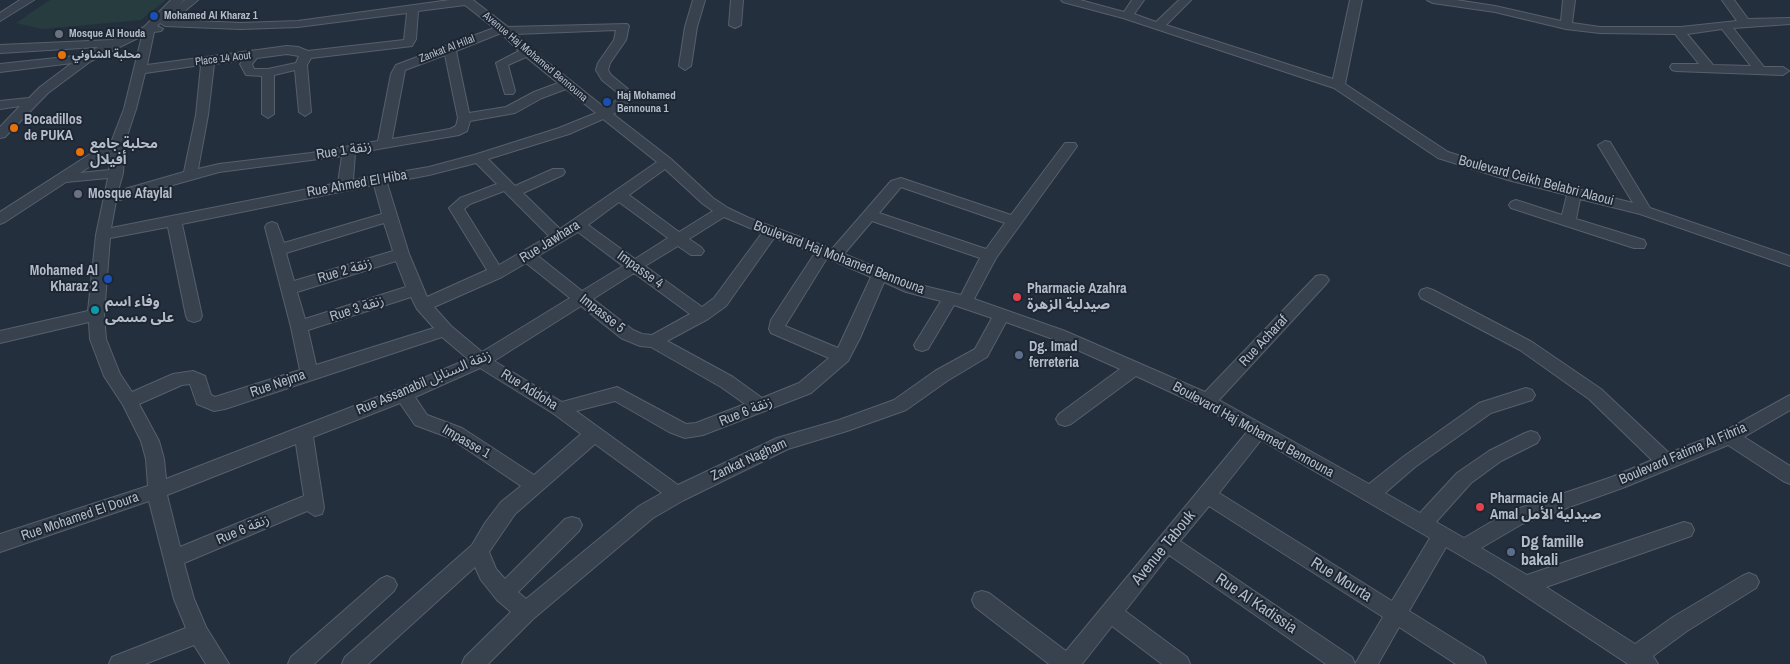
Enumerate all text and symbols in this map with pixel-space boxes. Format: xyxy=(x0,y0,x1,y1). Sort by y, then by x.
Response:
place label: Mohamed Al Kharaz 1 xyxy=(164,9,258,23)
street label: Avenue Haj Mohamed Bennouna xyxy=(480,9,590,105)
marker: Mohamed Al Kharaz 1 xyxy=(148,10,160,22)
place label: Mosque Al Houda xyxy=(69,27,145,41)
marker: Mosque Al Houda xyxy=(53,28,65,40)
street label: Zankat Al Hilal xyxy=(417,32,477,66)
place label: محلبة الشاوني xyxy=(72,48,141,62)
marker: محلبة الشاوني xyxy=(56,49,68,61)
street label: Place 14 Aout xyxy=(194,49,252,69)
place label: Haj Mohamed Bennouna 1 xyxy=(617,89,676,115)
marker: Haj Mohamed Bennouna 1 xyxy=(601,96,613,108)
place label: Bocadillos de PUKA xyxy=(24,112,82,144)
marker: Bocadillos de PUKA xyxy=(8,122,20,134)
place label: محلبة جامع أفيلال xyxy=(90,136,158,168)
street label: Rue 1 زنقة xyxy=(315,138,373,164)
marker: محلبة جامع أفيلال xyxy=(74,146,86,158)
street label: Boulevard Ceikh Belabri Alaoui xyxy=(1456,152,1616,210)
street label: Rue Ahmed El Hiba xyxy=(306,167,408,201)
place label: Mosque Afaylal xyxy=(88,186,172,202)
marker: Mosque Afaylal xyxy=(72,188,84,200)
street label: Rue Jawhara xyxy=(517,217,583,267)
street label: Boulevard Haj Mohamed Bennouna xyxy=(751,218,927,298)
street label: Impasse 4 xyxy=(614,248,666,292)
street label: Rue 2 زنقة xyxy=(316,255,374,287)
place label: Mohamed Al Kharaz 2 xyxy=(30,263,98,296)
marker: Mohamed Al Kharaz 2 xyxy=(102,273,114,285)
place label: Pharmacie Azahra صيدلية الزهرة xyxy=(1027,281,1127,314)
street label: Impasse 5 xyxy=(576,291,628,337)
marker: Pharmacie Azahra صيدلية الزهرة xyxy=(1011,291,1023,303)
street label: Rue 3 زنقة xyxy=(328,292,386,326)
place label: وفاء اسم على مسمى xyxy=(105,294,174,326)
marker: وفاء اسم على مسمى xyxy=(89,304,101,316)
street label: Rue Acharaf xyxy=(1236,312,1292,370)
place label: Dg. Imad ferreteria xyxy=(1029,339,1079,372)
street label: Rue Assanabil زنقة السنابل xyxy=(354,347,494,419)
marker: Dg. Imad ferreteria xyxy=(1013,349,1025,361)
street label: Rue Addoha xyxy=(497,366,561,414)
street label: Rue Nejma xyxy=(248,367,308,401)
street label: Boulevard Haj Mohamed Bennouna xyxy=(1169,379,1337,481)
street label: Rue 6 زنقة xyxy=(717,394,775,430)
street label: Boulevard Fatima Al Fihria xyxy=(1617,420,1749,488)
street label: Impasse 1 xyxy=(439,421,493,463)
street label: Zankat Nagham xyxy=(708,435,790,485)
street label: Rue Mohamed El Doura xyxy=(19,489,141,545)
place label: Pharmacie Al Amal صيدلية الأمل xyxy=(1490,491,1601,524)
marker: Pharmacie Al Amal صيدلية الأمل xyxy=(1474,501,1486,513)
street label: Avenue Tabouk xyxy=(1128,507,1200,589)
street label: Rue 6 زنقة xyxy=(214,511,272,549)
place label: Dg famille bakali xyxy=(1521,533,1584,571)
marker: Dg famille bakali xyxy=(1505,546,1517,558)
street label: Rue Mourta xyxy=(1307,554,1375,606)
street label: Rue Al Kadissia xyxy=(1212,570,1300,638)

